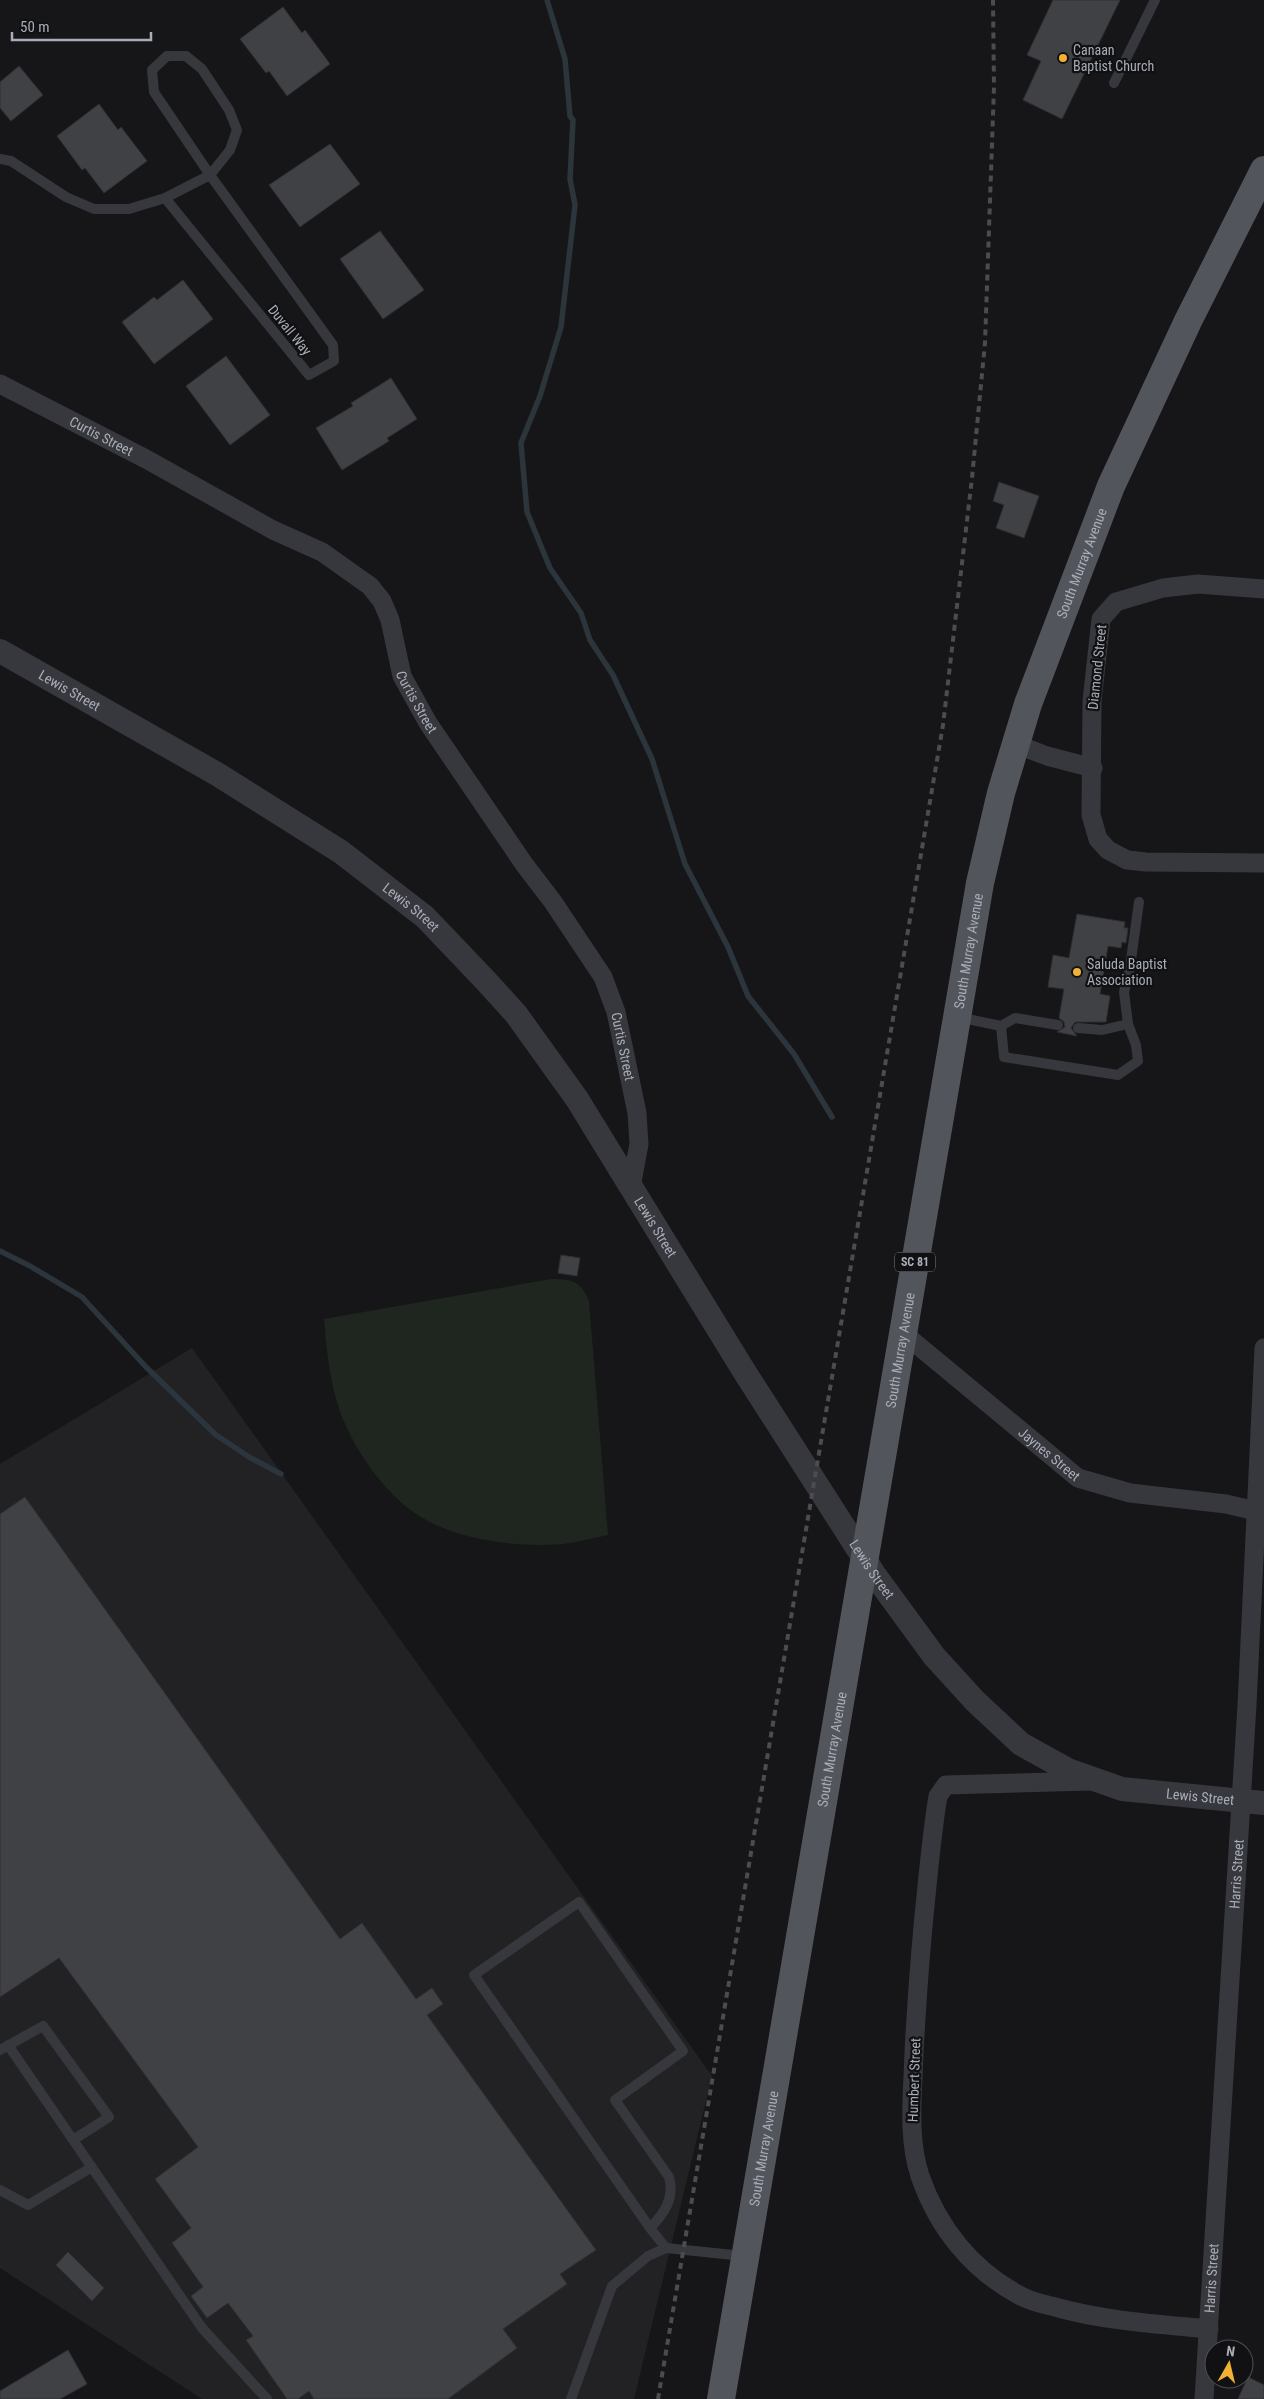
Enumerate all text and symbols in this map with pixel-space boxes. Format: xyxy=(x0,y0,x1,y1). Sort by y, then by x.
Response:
scale bar xyxy=(12,10,151,42)
text: 50 m xyxy=(20,18,50,36)
place label: Canaan Baptist Church xyxy=(1073,42,1154,74)
marker: Canaan Baptist Church xyxy=(1057,52,1069,64)
street label: Duvall Way xyxy=(265,302,315,358)
street label: Curtis Street xyxy=(67,413,136,459)
street label: South Murray Avenue xyxy=(1053,505,1110,621)
street label: Diamond Street xyxy=(1085,624,1109,710)
street label: Lewis Street xyxy=(36,667,103,714)
street label: Curtis Street xyxy=(393,670,441,736)
street label: Lewis Street xyxy=(380,879,442,935)
street label: South Murray Avenue xyxy=(951,892,986,1010)
place label: Saluda Baptist Association xyxy=(1087,956,1167,988)
marker: Saluda Baptist Association xyxy=(1071,966,1083,978)
street label: Curtis Street xyxy=(608,1011,638,1082)
street label: Lewis Street xyxy=(631,1194,680,1260)
road number: SC 81 xyxy=(895,1252,935,1272)
street label: South Murray Avenue xyxy=(882,1291,918,1409)
street label: Jaynes Street xyxy=(1015,1424,1083,1484)
street label: Lewis Street xyxy=(846,1537,898,1602)
street label: South Murray Avenue xyxy=(814,1690,850,1808)
street label: Lewis Street xyxy=(1166,1785,1235,1808)
street label: Harris Street xyxy=(1226,1839,1247,1909)
street label: Humbert Street xyxy=(905,2038,923,2122)
street label: South Murray Avenue xyxy=(746,2089,782,2208)
street label: Harris Street xyxy=(1201,2243,1222,2313)
north arrow xyxy=(1204,2339,1254,2389)
text: N xyxy=(1225,2343,1236,2360)

